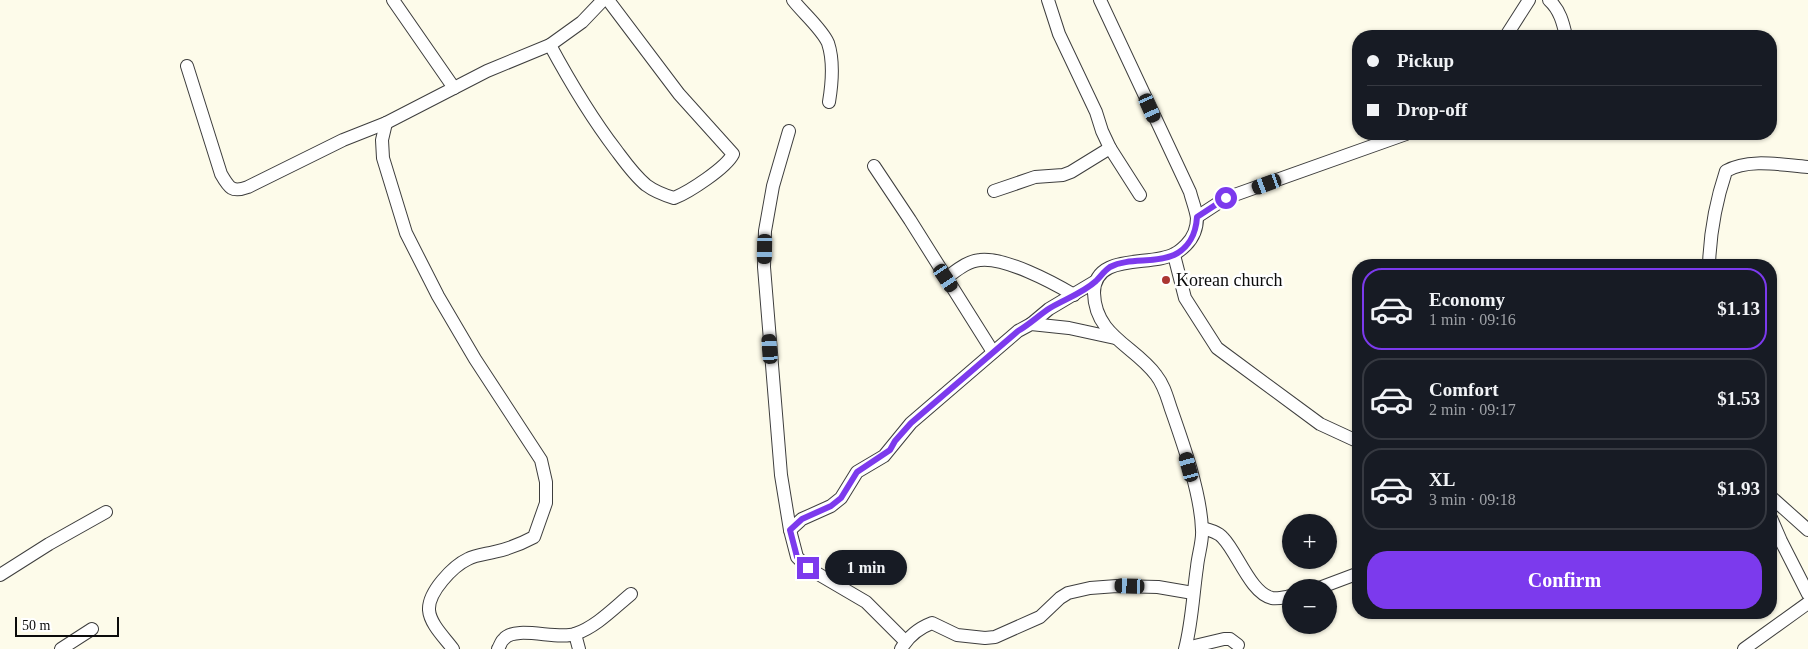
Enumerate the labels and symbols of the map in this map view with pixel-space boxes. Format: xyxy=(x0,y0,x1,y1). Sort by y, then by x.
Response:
car xyxy=(1137,91,1162,125)
car xyxy=(1250,172,1283,196)
route start xyxy=(1215,187,1237,209)
car xyxy=(757,234,772,264)
car xyxy=(931,261,960,295)
place label: Korean church xyxy=(1176,270,1282,290)
marker: Korean church xyxy=(1160,274,1172,286)
car xyxy=(761,334,778,364)
car xyxy=(1177,451,1200,483)
callout: 1 min xyxy=(826,550,908,586)
route end xyxy=(797,557,819,579)
car xyxy=(1114,578,1145,594)
scale bar xyxy=(15,614,119,637)

